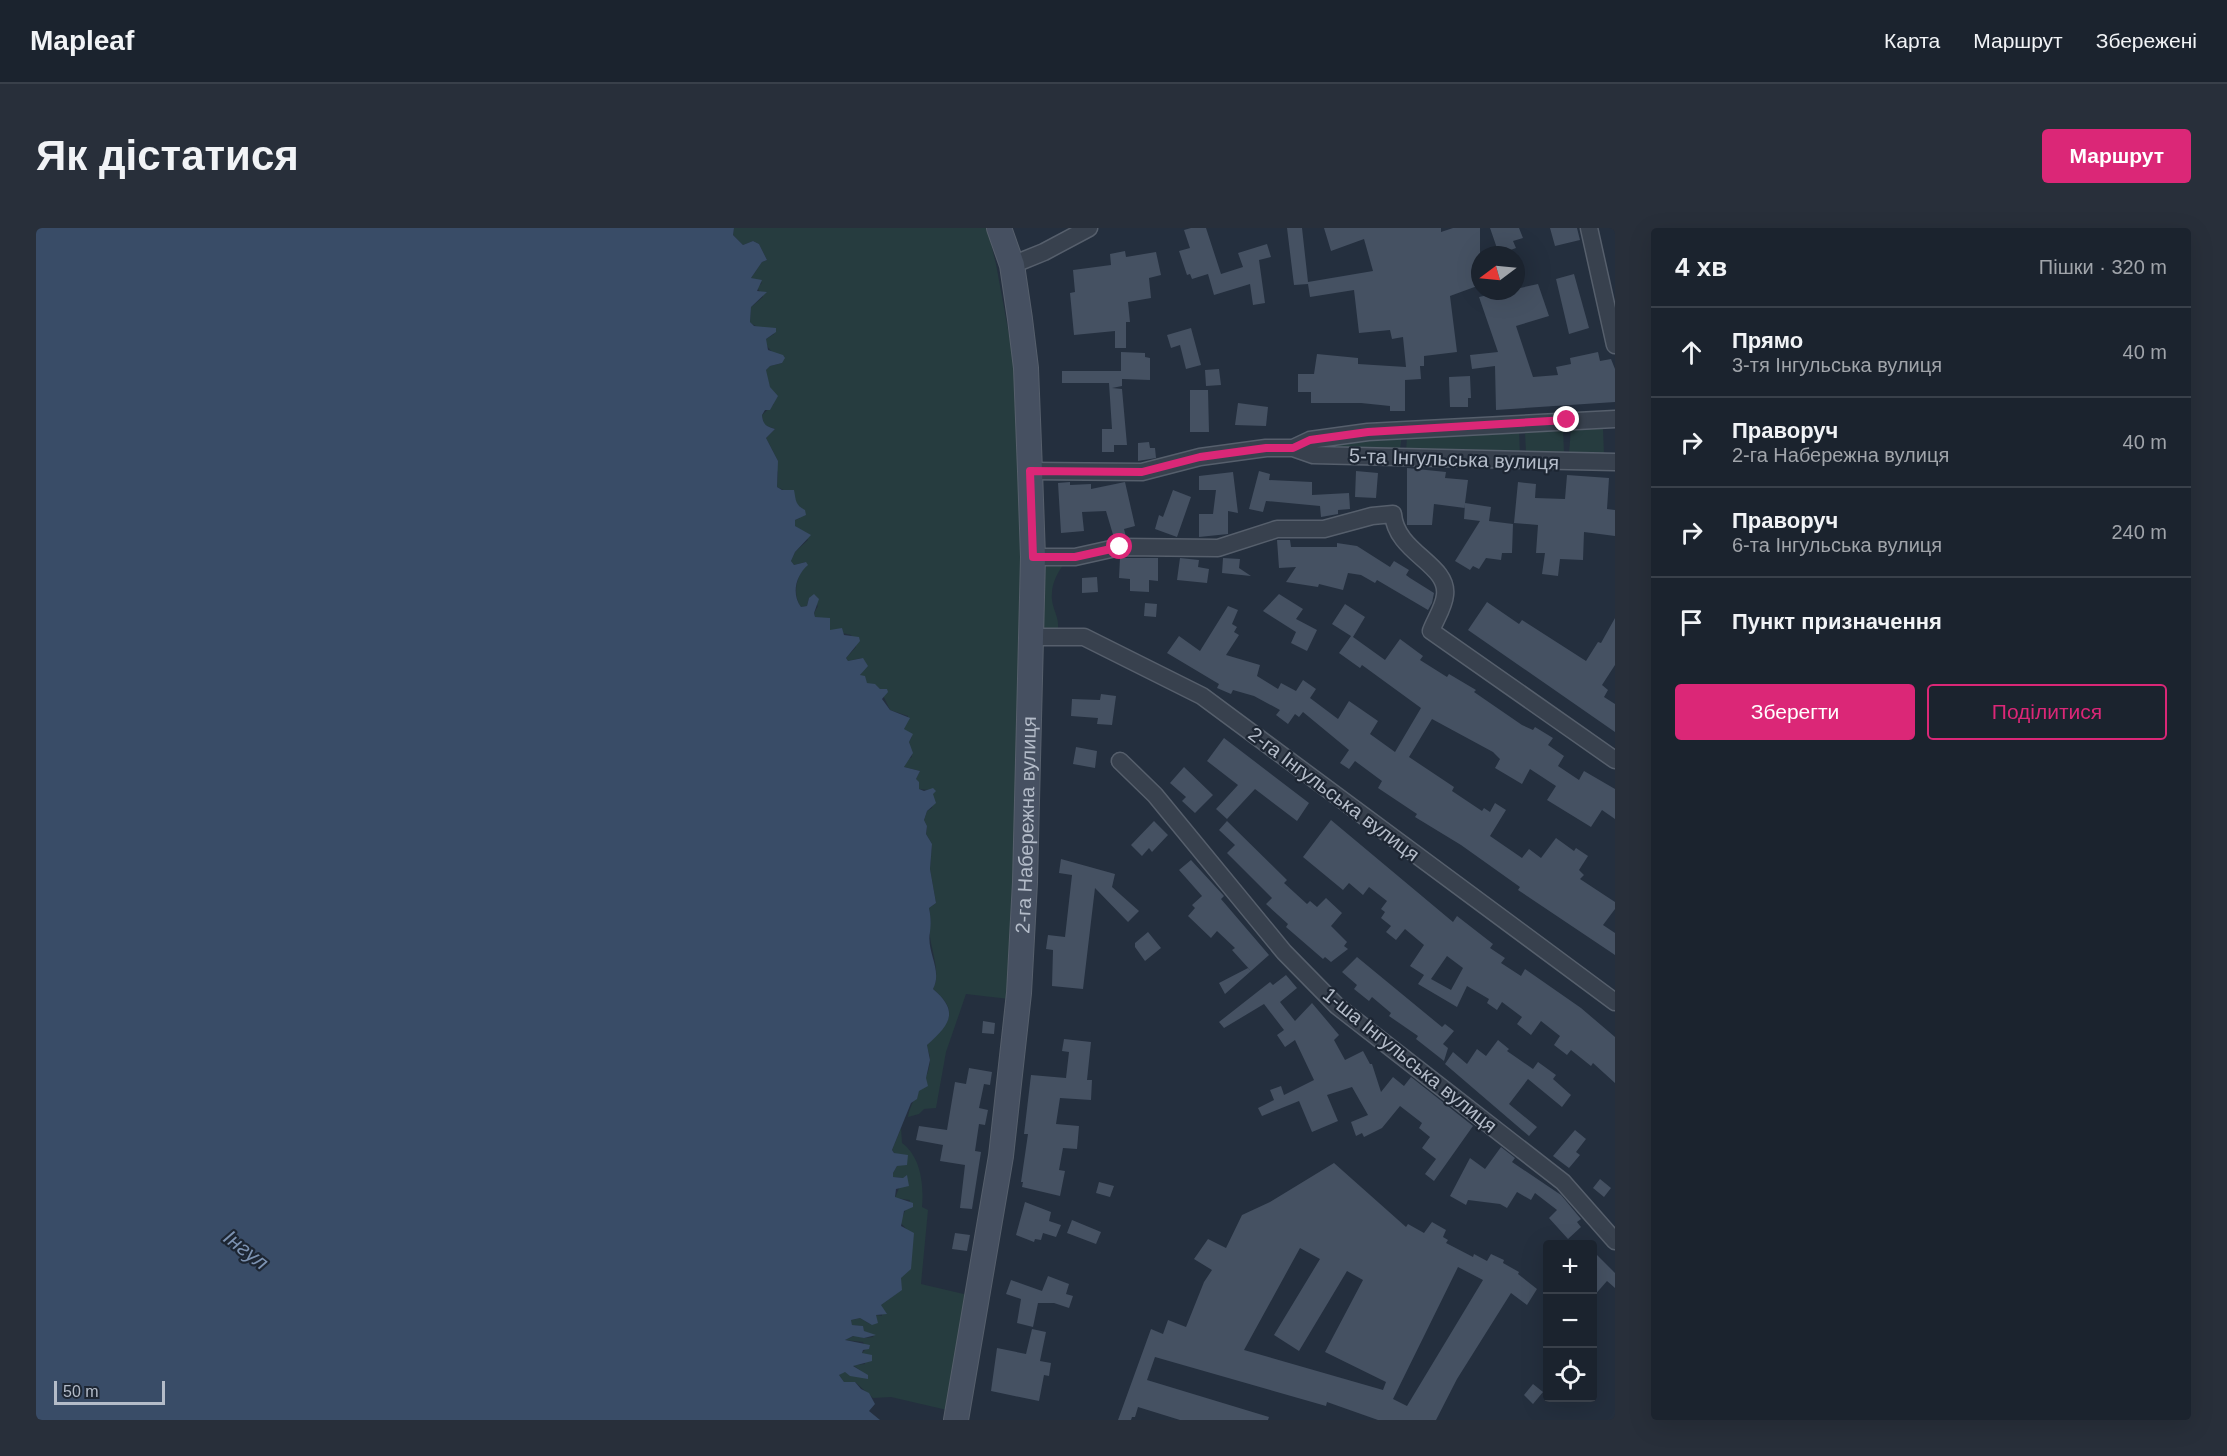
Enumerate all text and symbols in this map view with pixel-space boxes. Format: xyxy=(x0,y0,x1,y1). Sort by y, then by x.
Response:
text: Mapleaf xyxy=(30,25,134,56)
text: Карта xyxy=(1884,29,1940,52)
text: Маршрут xyxy=(1973,29,2063,52)
text: Збережені xyxy=(2096,29,2197,52)
button: Маршрут xyxy=(2042,129,2191,183)
text: Як дістатися xyxy=(36,132,299,179)
north arrow xyxy=(1471,246,1525,300)
text: 4 хв xyxy=(1675,252,1727,282)
text: Пішки · 320 m xyxy=(2039,256,2167,278)
text: Прямо xyxy=(1732,328,1803,353)
icon: ahead xyxy=(1675,336,1708,369)
text: 40 m xyxy=(2123,341,2167,363)
text: 3-тя Інгульська вулиця xyxy=(1732,354,1942,376)
route end xyxy=(1553,406,1579,432)
text: Праворуч xyxy=(1732,418,1838,443)
icon: right xyxy=(1675,426,1708,459)
text: 40 m xyxy=(2123,431,2167,453)
street label: 5-та Інгульська вулиця xyxy=(1349,444,1559,474)
text: 2-га Набережна вулиця xyxy=(1732,444,1949,466)
text: Праворуч xyxy=(1732,508,1838,533)
icon: right xyxy=(1675,516,1708,549)
text: 240 m xyxy=(2111,521,2167,543)
route start xyxy=(1106,533,1132,559)
text: 6-та Інгульська вулиця xyxy=(1732,534,1942,556)
icon: arrive xyxy=(1675,606,1708,639)
text: Пункт призначення xyxy=(1732,609,1942,634)
button: Зберегти xyxy=(1675,684,1915,740)
button: Поділитися xyxy=(1927,684,2167,740)
street label: 2-га Набережна вулиця xyxy=(1011,716,1040,934)
street label: 2-га Інгульська вулиця xyxy=(1244,723,1424,865)
street label: 1-ша Інгульська вулиця xyxy=(1319,983,1501,1137)
water label: Інгул xyxy=(220,1225,273,1274)
map controls xyxy=(1543,1240,1597,1402)
button: + xyxy=(1543,1240,1597,1294)
button: − xyxy=(1543,1294,1597,1348)
button: locate xyxy=(1543,1348,1597,1402)
scale bar xyxy=(54,1378,165,1406)
text: 50 m xyxy=(63,1383,99,1400)

